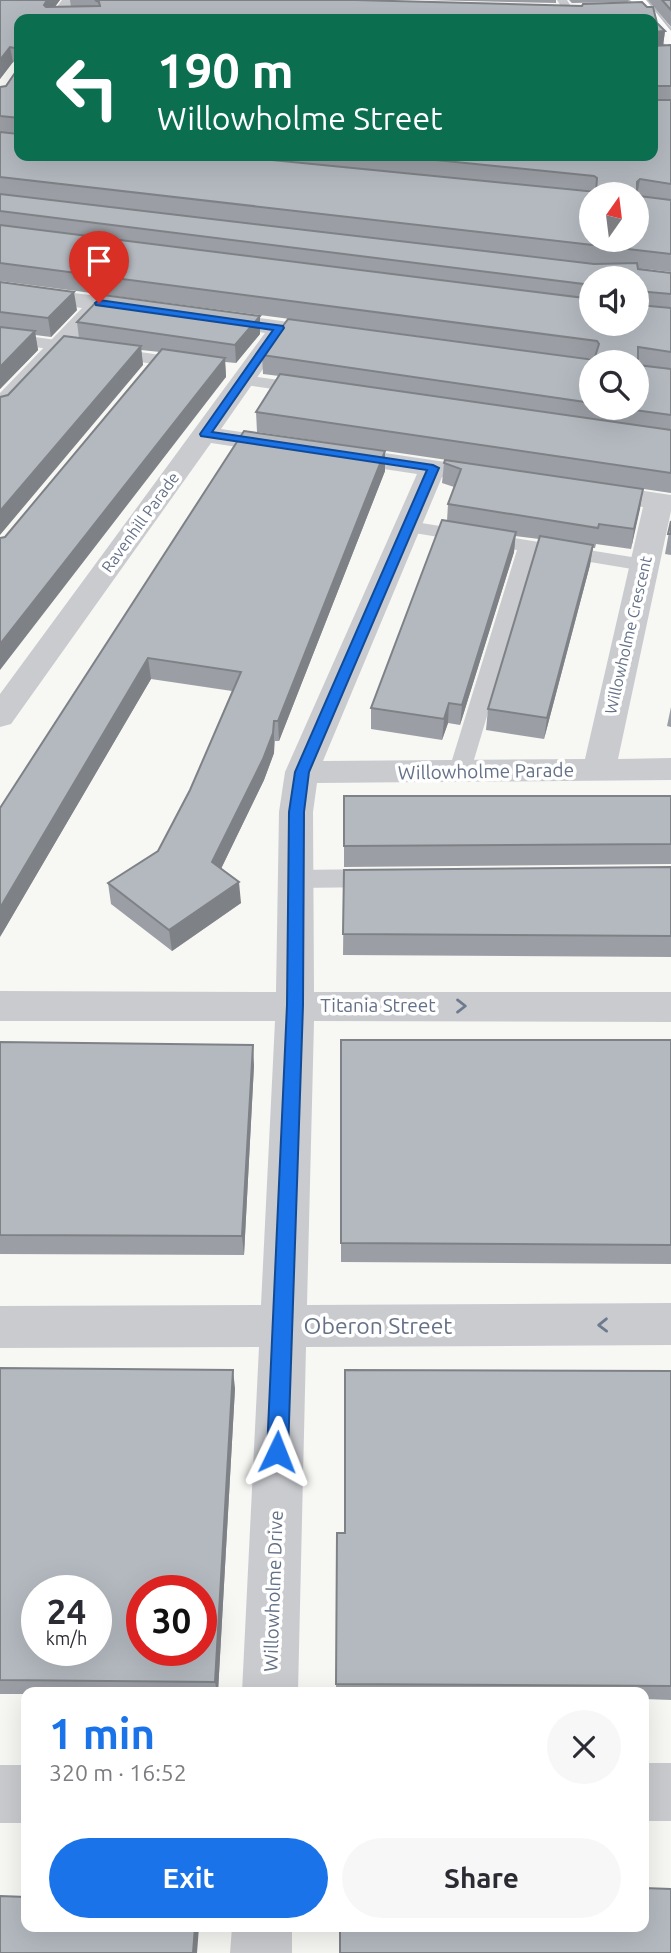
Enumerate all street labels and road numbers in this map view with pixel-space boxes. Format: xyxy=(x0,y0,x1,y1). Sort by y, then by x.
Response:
street label: Ravenhill Parade xyxy=(98,469,182,575)
street label: Willowholme Crescent xyxy=(601,554,655,716)
street label: Willowholme Parade xyxy=(398,758,574,784)
street label: Titania Street xyxy=(320,994,436,1016)
street label: Oberon Street xyxy=(304,1313,452,1338)
street label: Willowholme Drive xyxy=(259,1510,287,1672)

